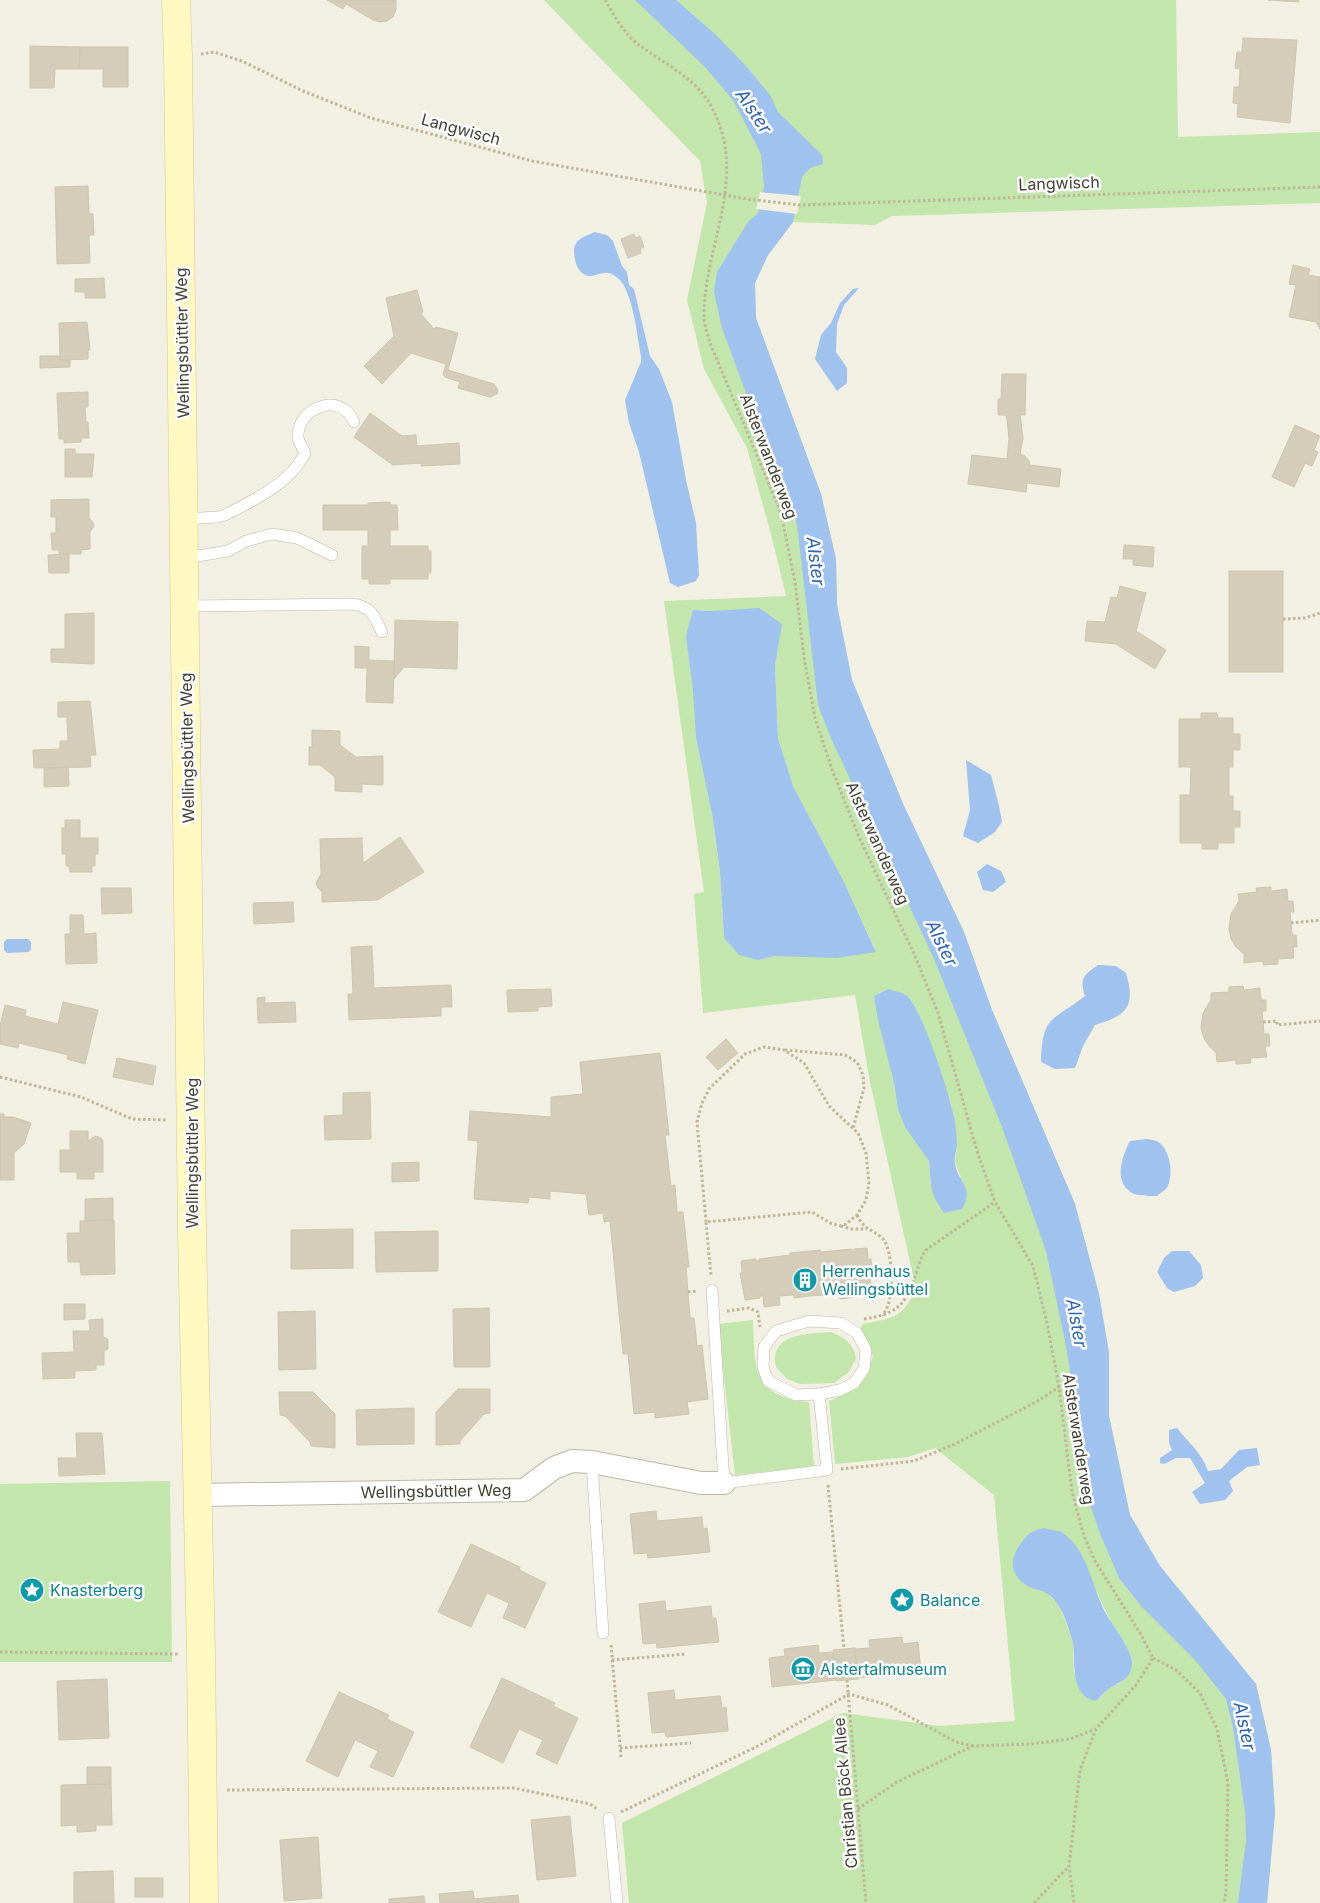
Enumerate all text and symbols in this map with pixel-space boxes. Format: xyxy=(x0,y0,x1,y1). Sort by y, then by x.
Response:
water label: Alster xyxy=(731,84,777,138)
street label: Langwisch xyxy=(419,109,503,149)
street label: Langwisch xyxy=(1018,172,1100,194)
street label: Wellingsbüttler Weg xyxy=(171,267,193,419)
street label: Alsterwanderweg xyxy=(736,390,802,522)
water label: Alster xyxy=(802,534,830,588)
street label: Wellingsbüttler Weg xyxy=(176,672,198,824)
street label: Alsterwanderweg xyxy=(842,778,914,908)
water label: Alster xyxy=(921,915,963,971)
street label: Wellingsbüttler Weg xyxy=(182,1078,202,1228)
place label: Herrenhaus Wellingsbüttel xyxy=(822,1261,928,1299)
building icon: Herrenhaus Wellingsbüttel xyxy=(792,1267,818,1293)
water label: Alster xyxy=(1062,1296,1092,1350)
street label: Alsterwanderweg xyxy=(1059,1372,1099,1506)
street label: Wellingsbüttler Weg xyxy=(360,1480,512,1502)
place icon: Knasterberg xyxy=(19,1577,45,1603)
place label: Knasterberg xyxy=(50,1580,143,1600)
place icon: Balance xyxy=(889,1587,915,1613)
place label: Balance xyxy=(920,1590,980,1610)
museum icon: Alstertalmuseum xyxy=(790,1656,816,1682)
place label: Alstertalmuseum xyxy=(820,1659,947,1679)
water label: Alster xyxy=(1229,1699,1261,1753)
street label: Christian Böck Allee xyxy=(828,1717,862,1869)

